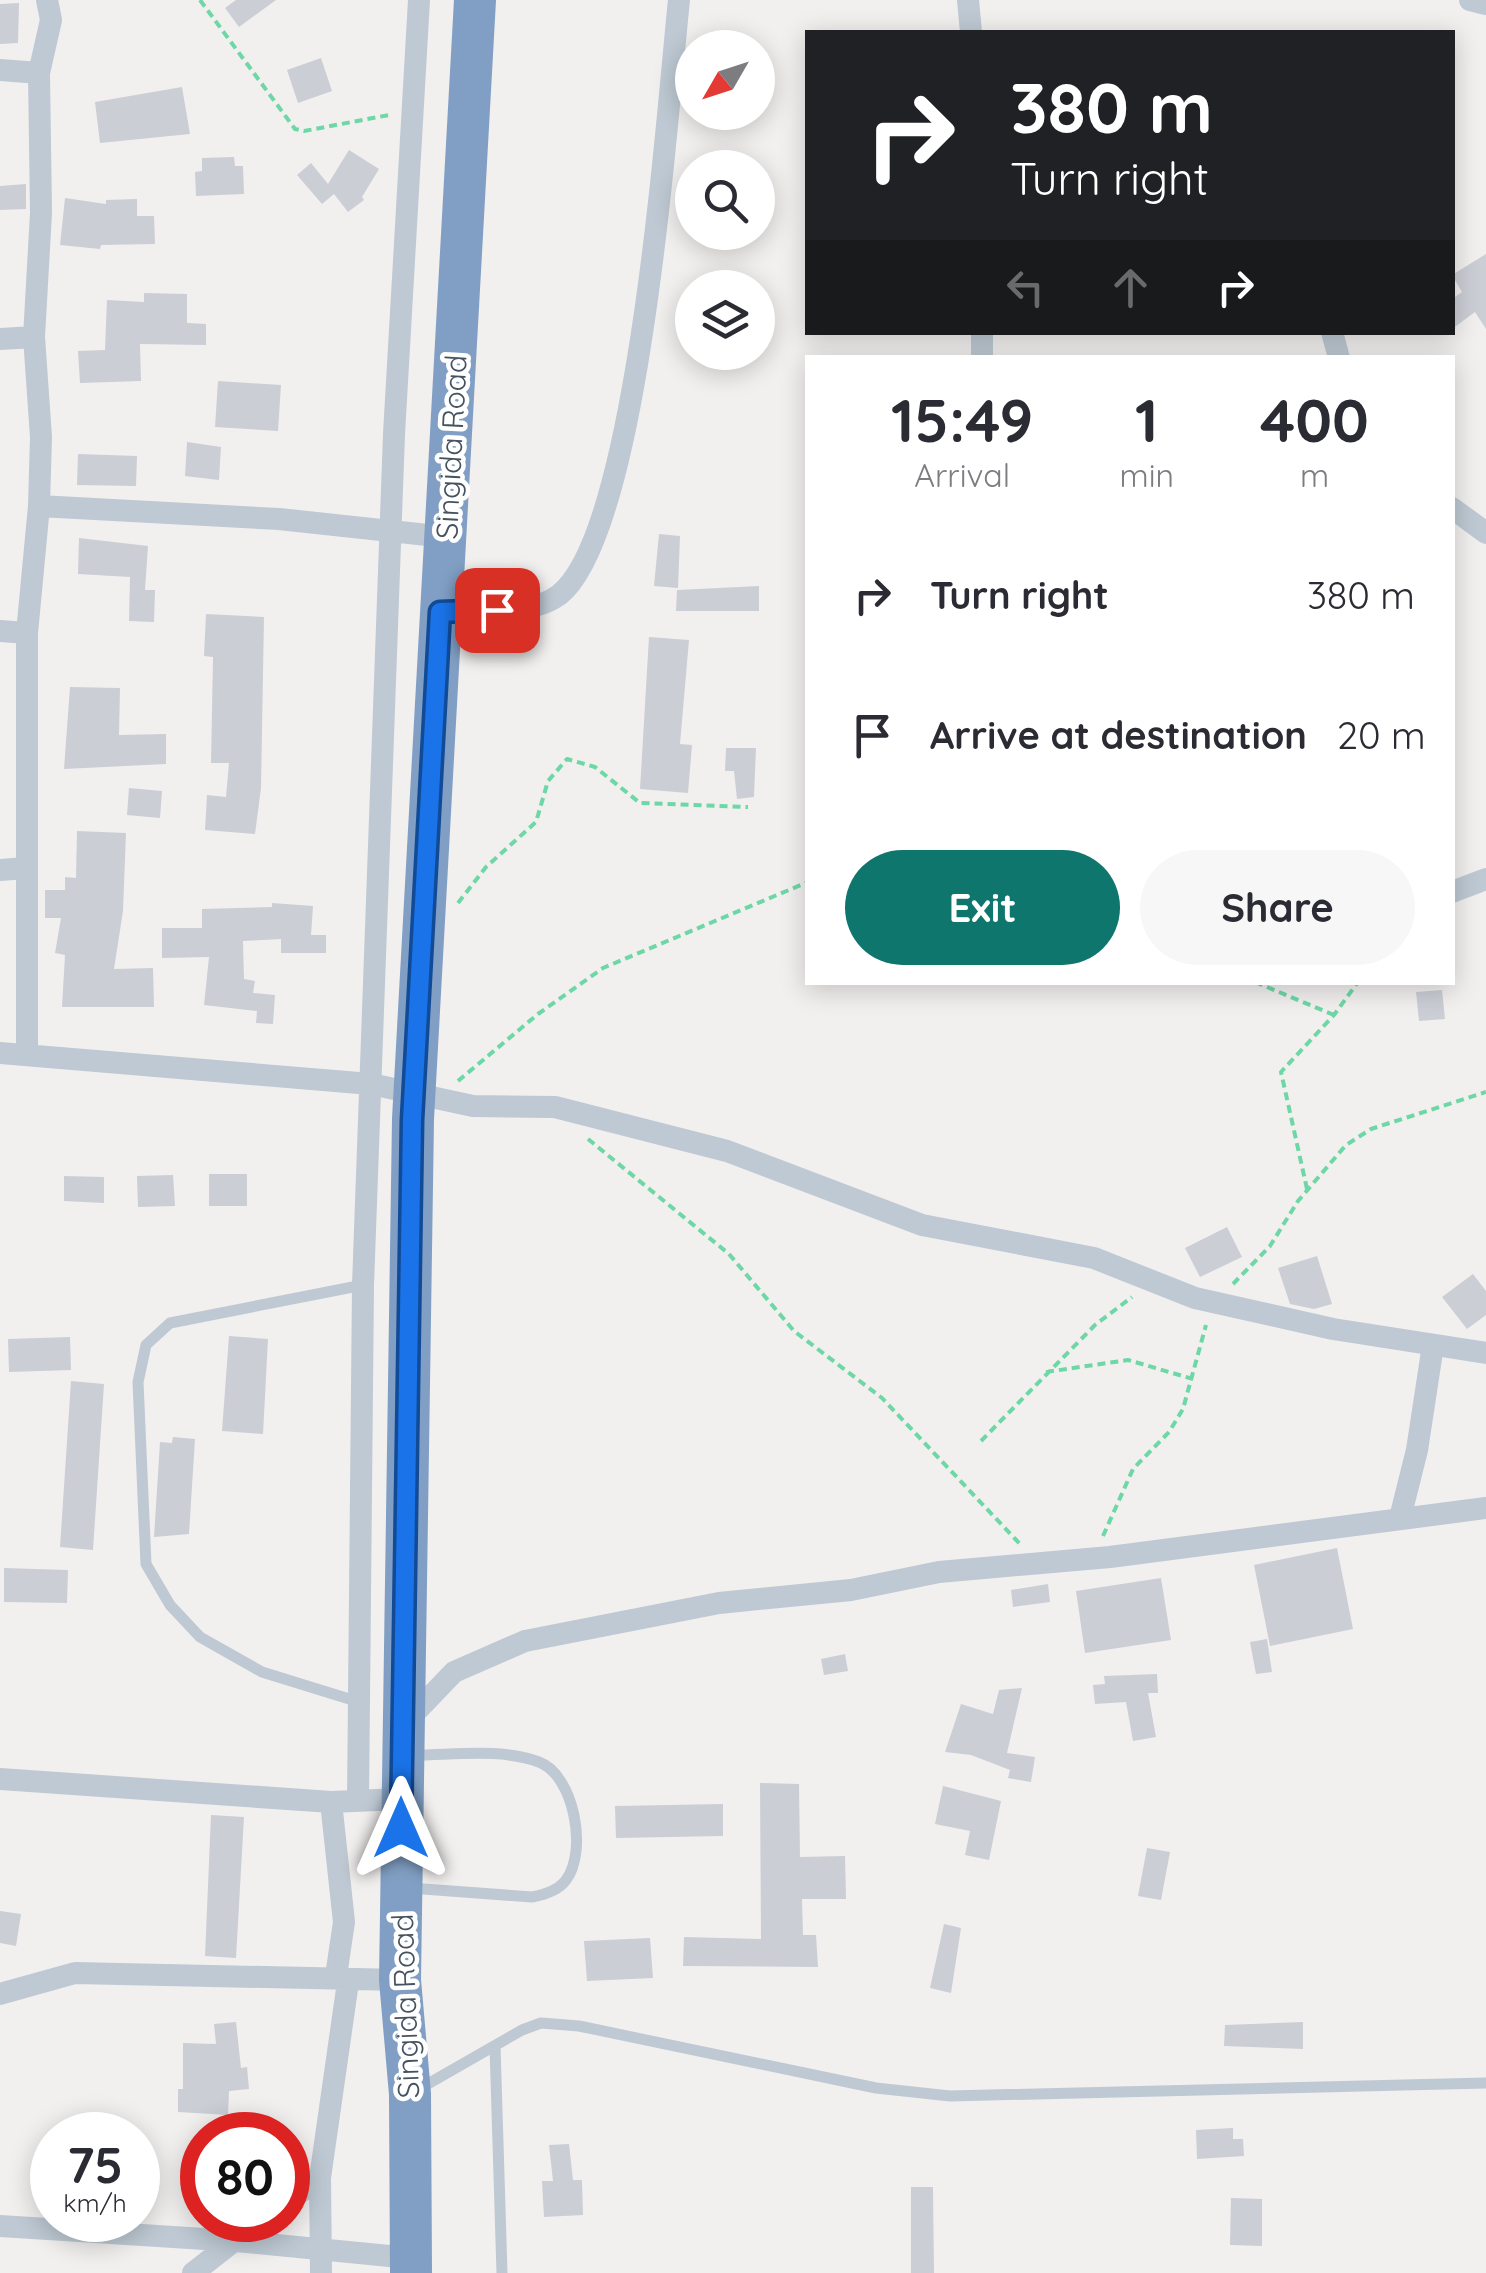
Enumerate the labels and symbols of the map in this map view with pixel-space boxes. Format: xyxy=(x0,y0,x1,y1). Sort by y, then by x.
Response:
north arrow xyxy=(675,30,775,130)
street label: Singida Road xyxy=(427,354,475,540)
pin xyxy=(455,568,540,653)
position arrow xyxy=(349,1776,453,1880)
street label: Singida Road xyxy=(383,1913,427,2099)
speed limit sign: 80 xyxy=(180,2112,310,2242)

